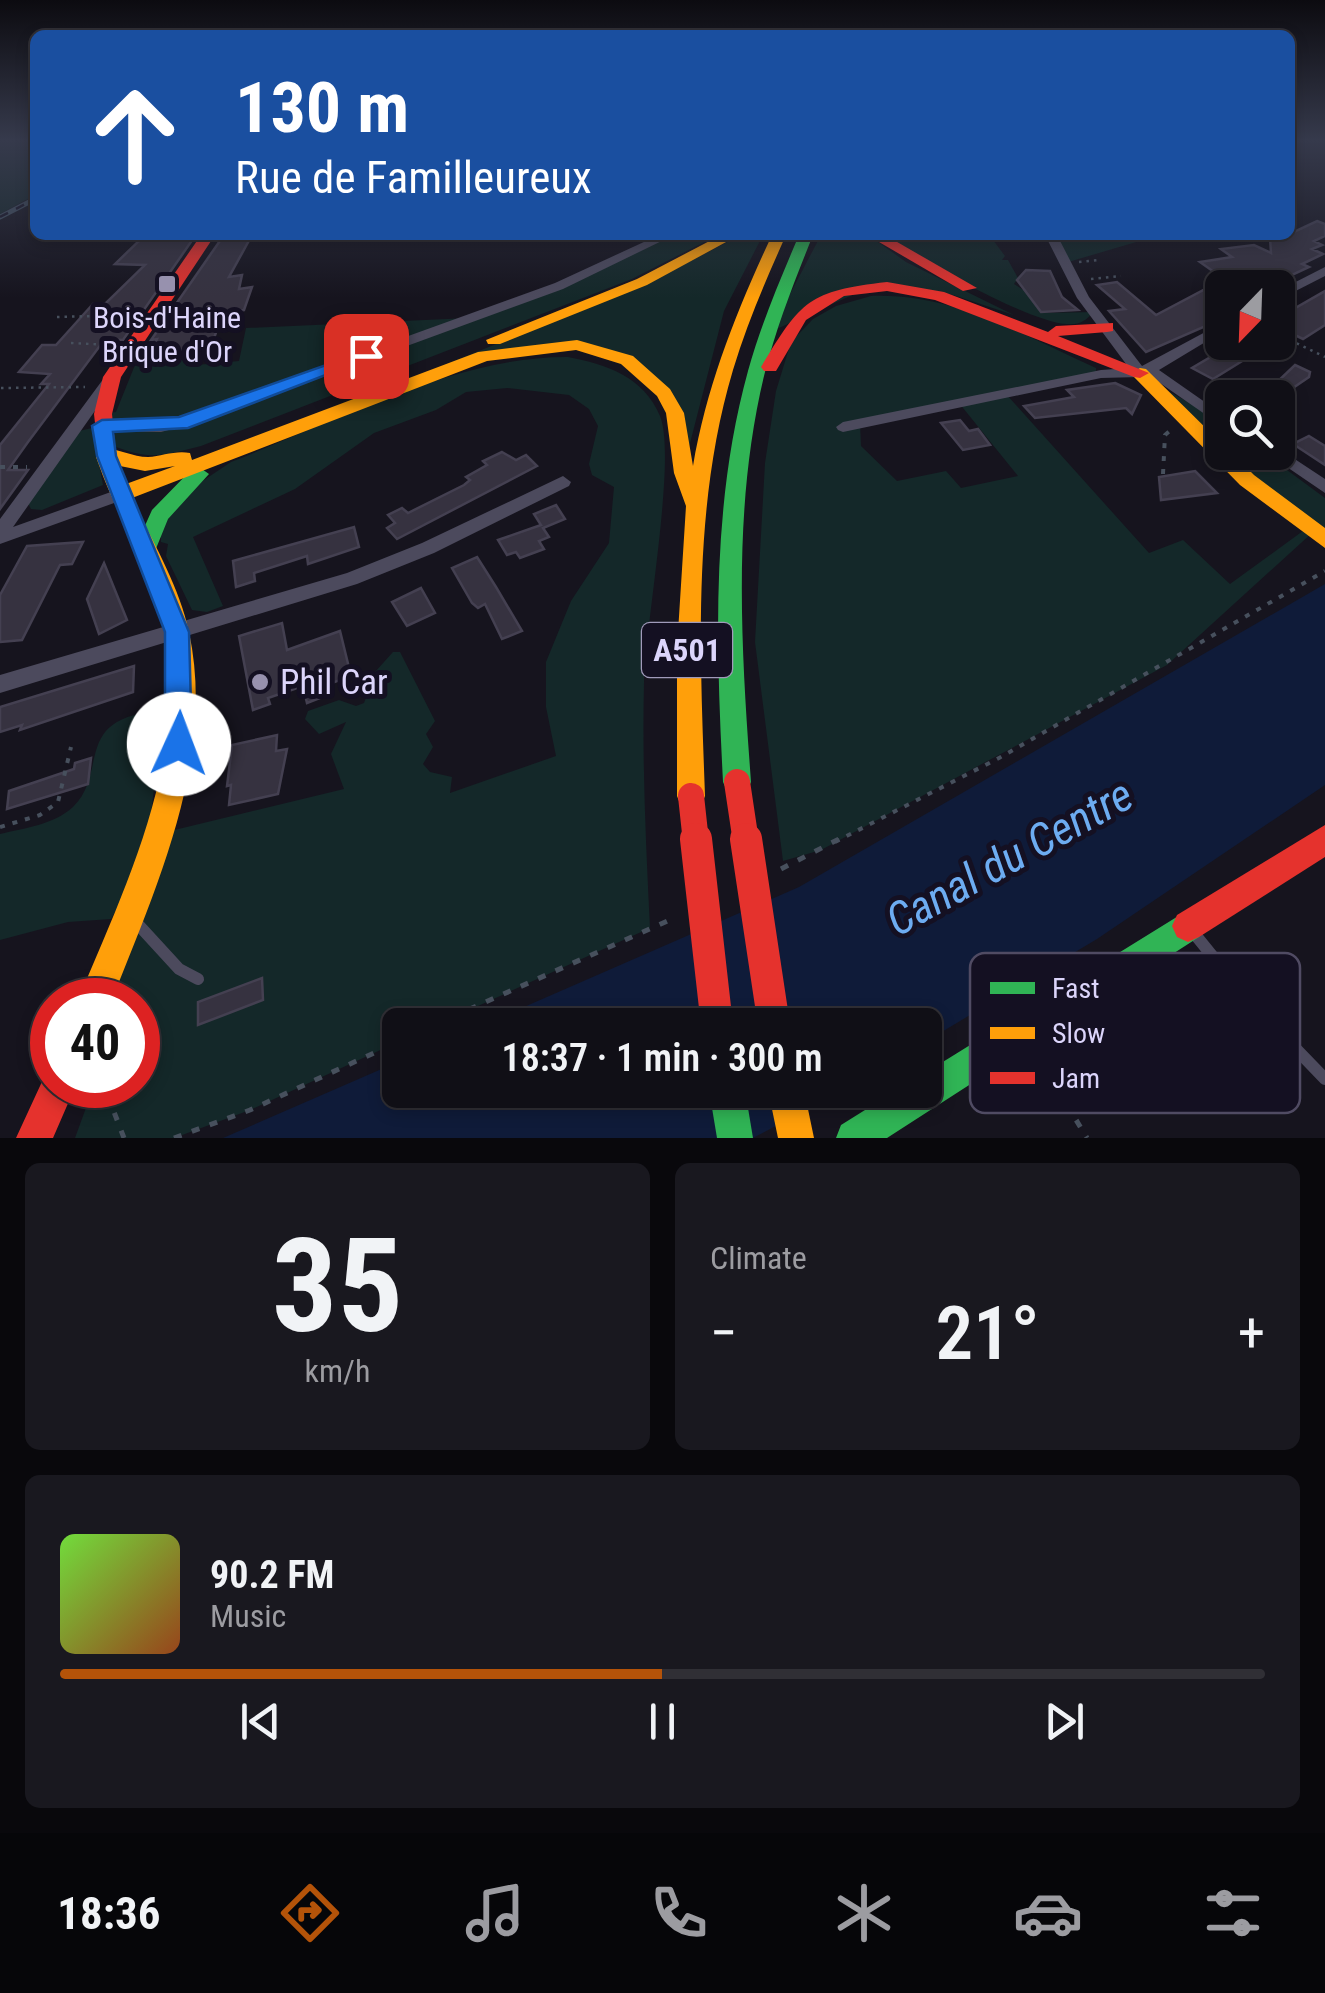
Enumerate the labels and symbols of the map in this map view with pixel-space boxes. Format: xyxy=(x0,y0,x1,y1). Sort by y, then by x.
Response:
north arrow xyxy=(1205,270,1295,360)
marker: Bois-d'Haine Brique d'Or xyxy=(156,273,178,295)
place label: Bois-d'Haine Brique d'Or xyxy=(93,300,241,369)
pin xyxy=(324,314,409,399)
road number: A501 xyxy=(642,623,732,677)
place label: Phil Car xyxy=(280,662,388,703)
marker: Phil Car xyxy=(249,671,271,693)
position arrow xyxy=(127,692,231,796)
water label: Canal du Centre xyxy=(877,768,1142,947)
legend xyxy=(970,953,1300,1113)
text: Fast xyxy=(1052,972,1099,1005)
speed limit sign: 40 xyxy=(30,978,160,1108)
text: Slow xyxy=(1052,1017,1105,1050)
text: Jam xyxy=(1052,1062,1100,1095)

